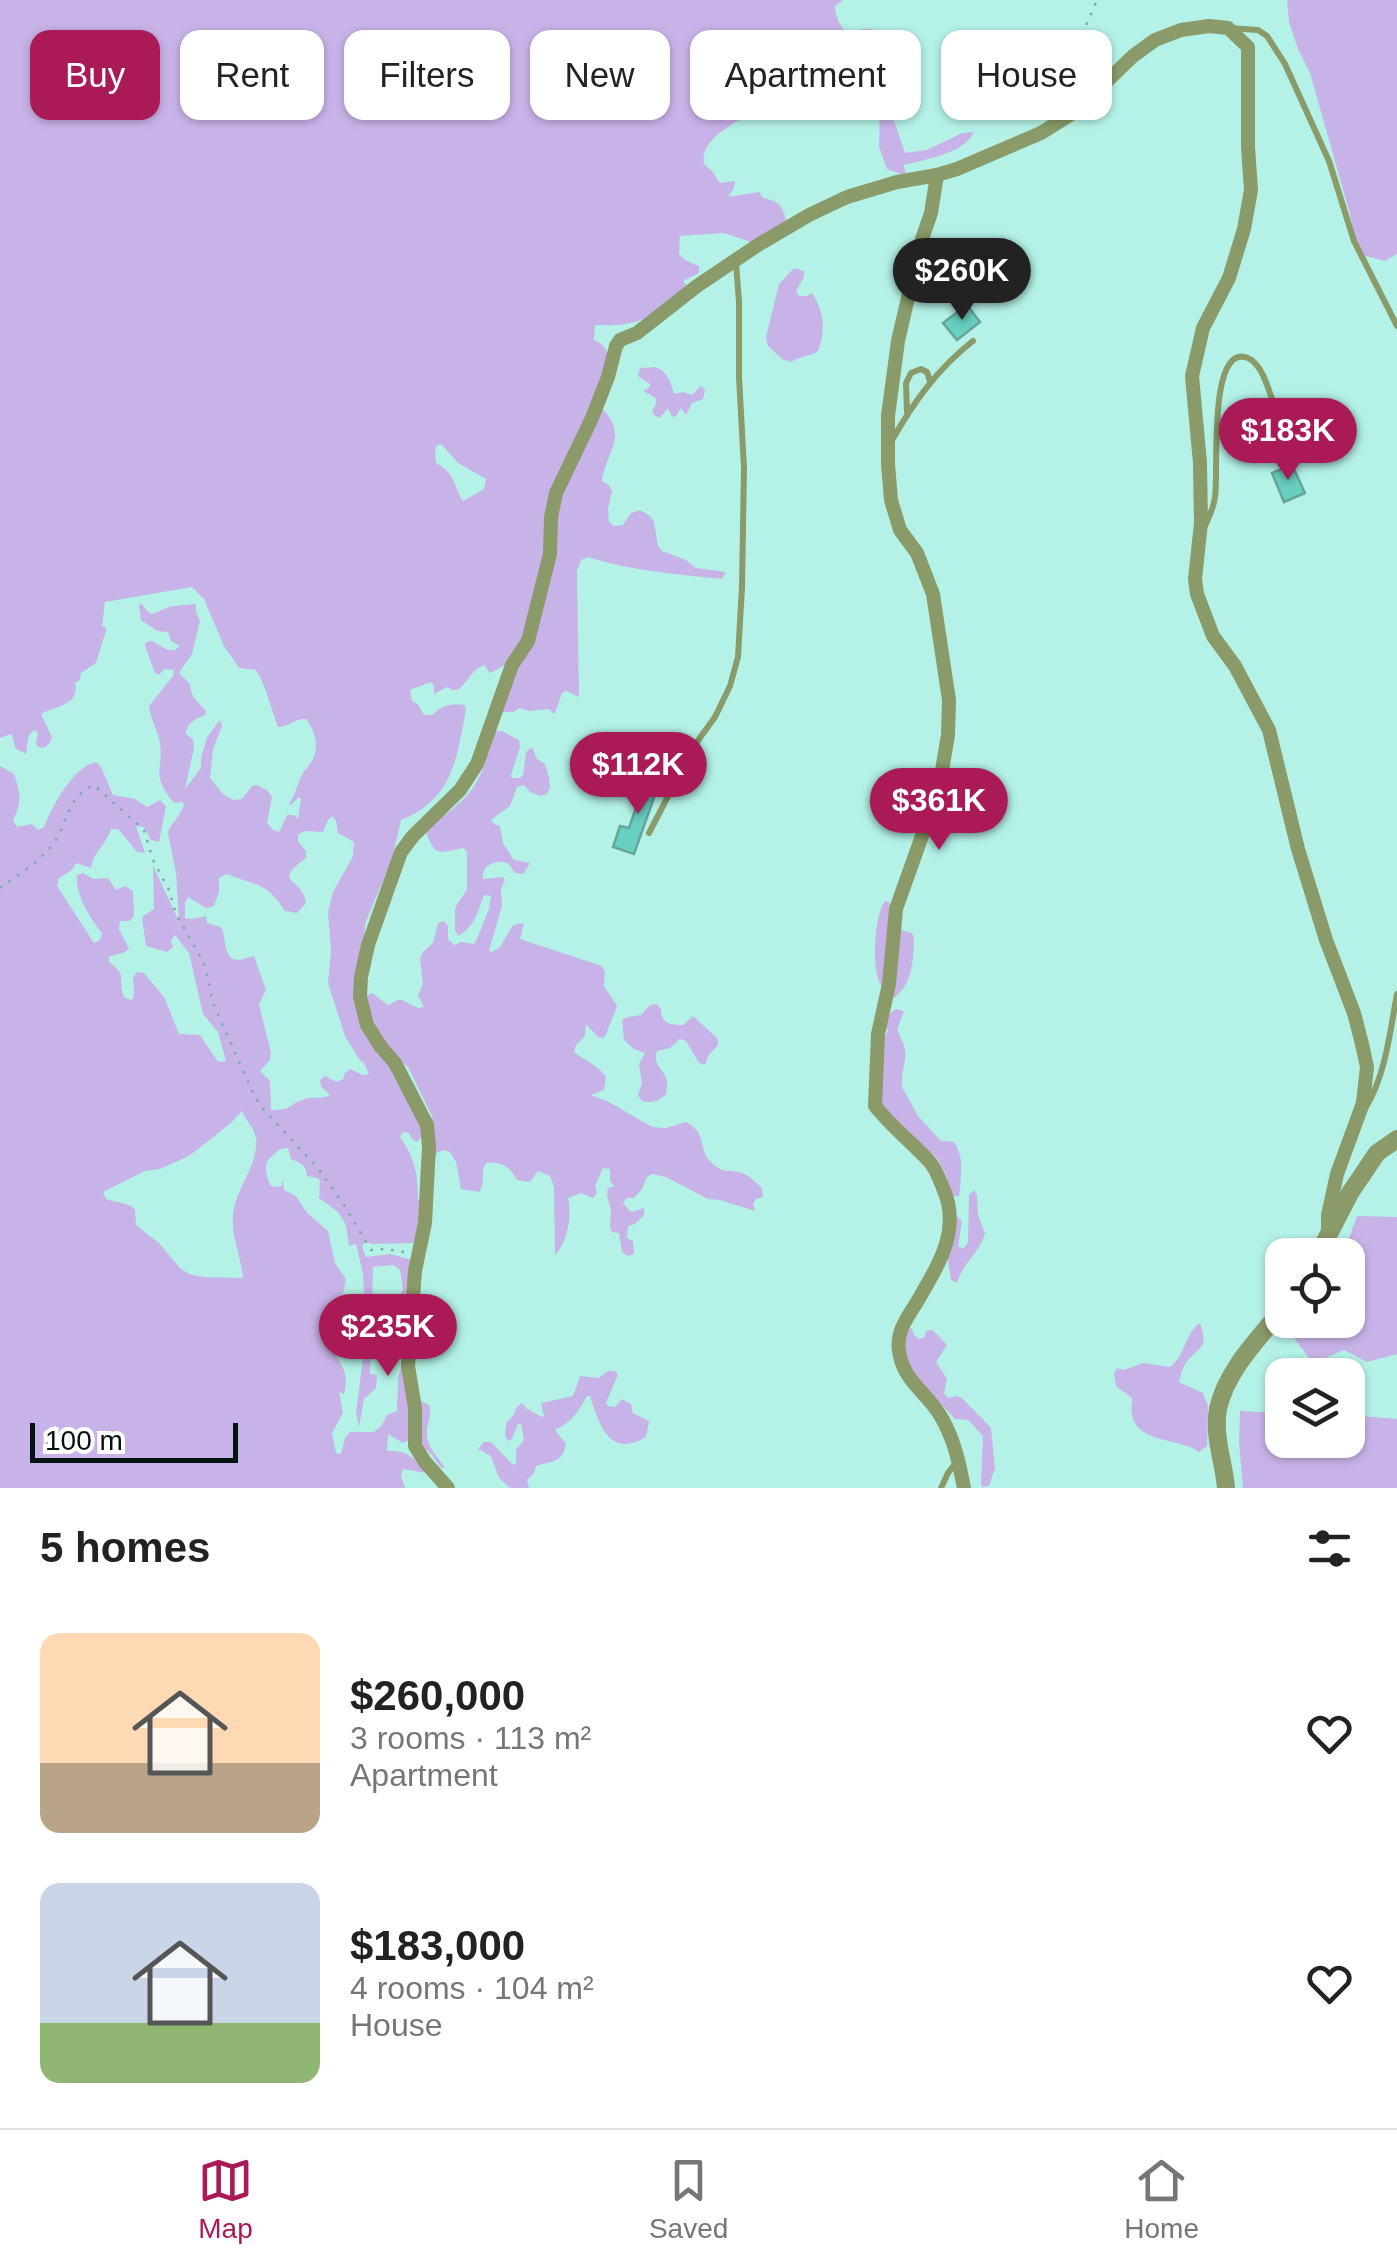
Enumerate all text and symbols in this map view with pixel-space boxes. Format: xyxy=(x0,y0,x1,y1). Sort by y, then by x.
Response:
chip: Buy xyxy=(30,30,160,120)
chip: Rent xyxy=(180,30,324,120)
chip: Filters xyxy=(344,30,510,120)
chip: New xyxy=(530,30,670,120)
chip: Apartment xyxy=(690,30,921,120)
chip: House xyxy=(941,30,1112,120)
pin: $260K xyxy=(892,238,1032,323)
text: $260K xyxy=(915,252,1009,288)
pin: $183K xyxy=(1218,398,1358,483)
text: $183K xyxy=(1241,412,1335,448)
pin: $112K xyxy=(568,732,708,817)
text: $112K xyxy=(592,746,684,782)
pin: $361K xyxy=(869,768,1009,853)
text: $361K xyxy=(892,782,986,818)
map controls xyxy=(1265,1238,1365,1458)
button: locate xyxy=(1265,1238,1365,1338)
pin: $235K xyxy=(318,1294,458,1379)
text: $235K xyxy=(341,1308,435,1344)
button: layers xyxy=(1265,1358,1365,1458)
scale bar xyxy=(30,1418,238,1462)
text: 100 m xyxy=(45,1425,123,1456)
icon: filters xyxy=(1302,1521,1357,1576)
text: 5 homes xyxy=(40,1524,210,1571)
text: $260,000 xyxy=(350,1672,525,1719)
icon: home xyxy=(120,1673,240,1793)
icon: heart xyxy=(1302,1706,1357,1761)
text: 3 rooms · 113 m² xyxy=(350,1720,591,1756)
text: Apartment xyxy=(350,1757,498,1793)
text: $183,000 xyxy=(350,1922,525,1969)
icon: home xyxy=(120,1923,240,2043)
icon: heart xyxy=(1302,1956,1357,2011)
text: 4 rooms · 104 m² xyxy=(350,1970,594,2006)
text: House xyxy=(350,2007,443,2043)
tab: Map xyxy=(198,2153,253,2245)
tab: Saved xyxy=(649,2153,728,2245)
tab: Home xyxy=(1124,2153,1199,2245)

